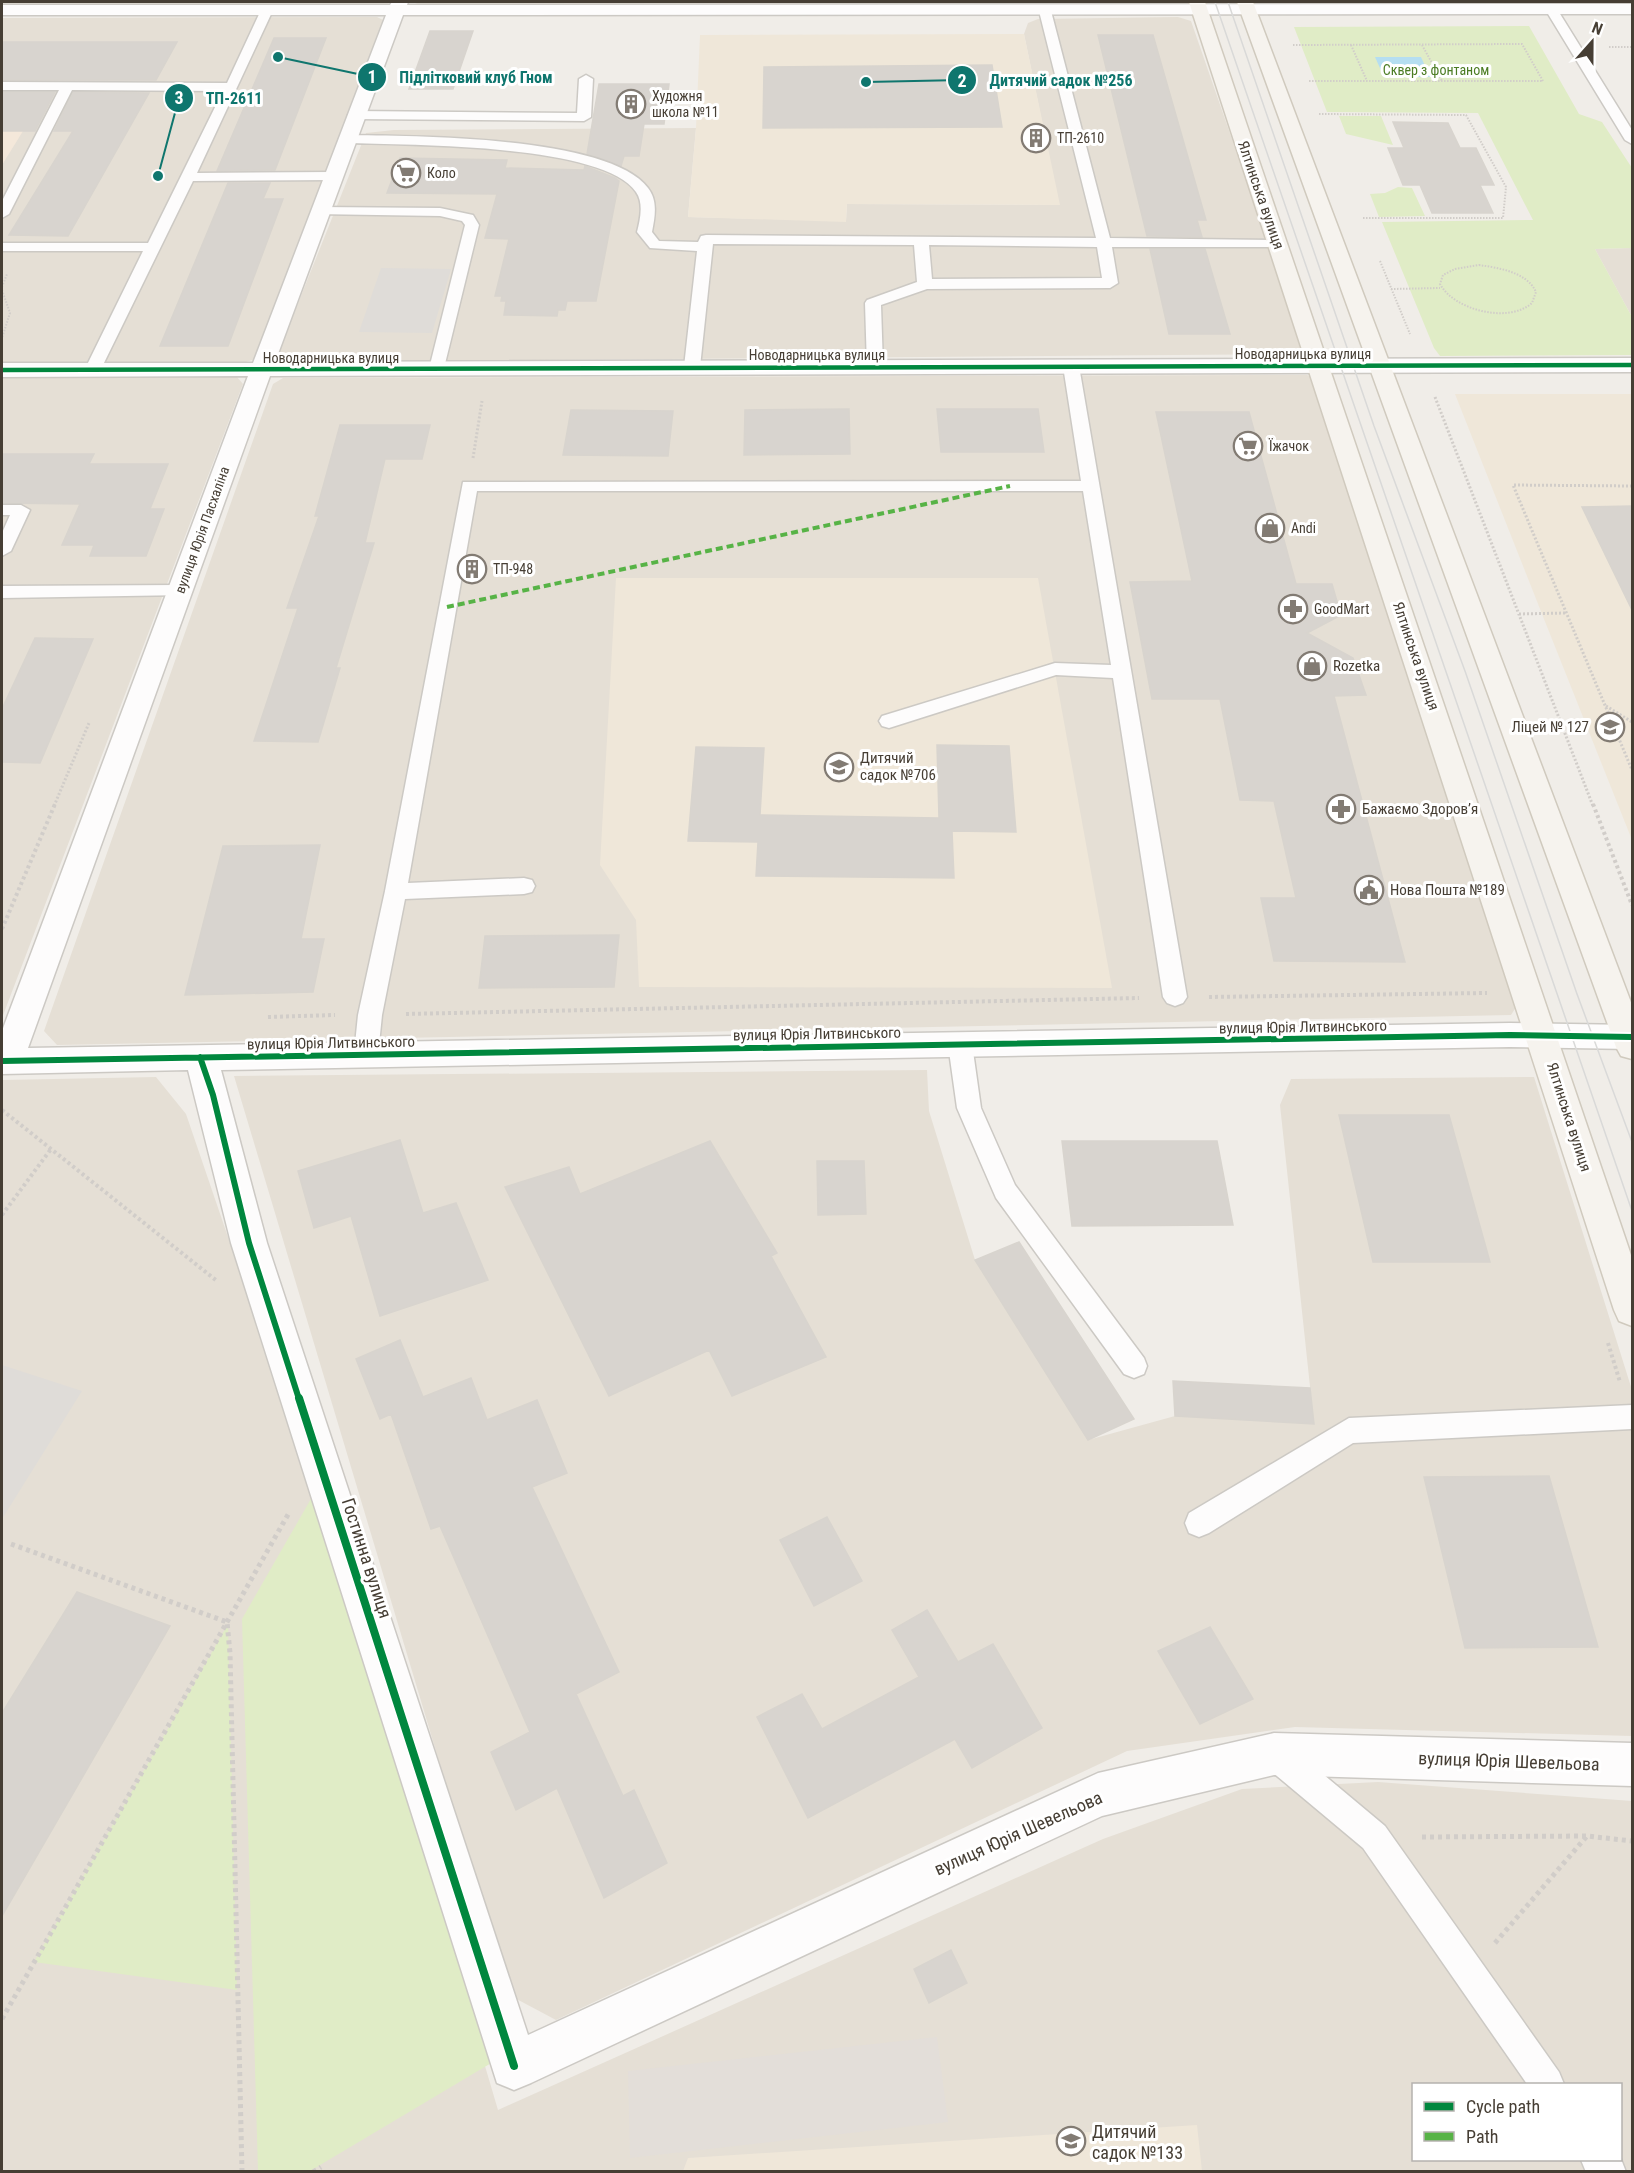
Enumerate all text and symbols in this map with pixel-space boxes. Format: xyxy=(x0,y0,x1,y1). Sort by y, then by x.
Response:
north arrow xyxy=(1562,12,1622,72)
text: N xyxy=(1589,18,1605,39)
callout: Підлітковий клуб Гном xyxy=(357,60,565,94)
park label: Сквер з фонтаном xyxy=(1383,62,1489,78)
callout: Дитячий садок №256 xyxy=(947,63,1144,97)
text: 1 xyxy=(367,66,377,87)
text: Підлітковий клуб Гном xyxy=(399,68,553,87)
text: 2 xyxy=(957,70,967,91)
text: Дитячий садок №256 xyxy=(989,71,1133,90)
callout: ТП-2611 xyxy=(164,81,274,115)
text: 3 xyxy=(174,87,184,108)
building icon: Художня школа №11 xyxy=(615,88,647,120)
place label: Художня школа №11 xyxy=(652,88,719,120)
text: ТП-2611 xyxy=(206,89,262,108)
building icon: ТП-2610 xyxy=(1020,122,1052,154)
place label: ТП-2610 xyxy=(1057,130,1104,146)
street label: Ялтинська вулиця xyxy=(1234,138,1288,252)
supermarket icon: Коло xyxy=(390,157,422,189)
place label: Коло xyxy=(427,165,456,181)
street label: Новодарницька вулиця xyxy=(1235,346,1371,362)
street label: Новодарницька вулиця xyxy=(749,347,885,363)
street label: Новодарницька вулиця xyxy=(263,350,399,366)
supermarket icon: Їжачок xyxy=(1232,430,1264,462)
place label: Їжачок xyxy=(1268,438,1309,454)
street label: вулиця Юрія Пасхаліна xyxy=(172,464,232,596)
shop icon: Andi xyxy=(1254,512,1286,544)
place label: Andi xyxy=(1291,520,1316,536)
building icon: ТП-948 xyxy=(456,553,488,585)
place label: ТП-948 xyxy=(493,561,533,577)
pharmacy icon: GoodMart xyxy=(1277,593,1309,625)
street label: Ялтинська вулиця xyxy=(1389,599,1443,713)
place label: GoodMart xyxy=(1314,601,1369,617)
shop icon: Rozetka xyxy=(1296,650,1328,682)
place label: Rozetka xyxy=(1333,657,1380,675)
school or university icon: Ліцей № 127 xyxy=(1594,711,1626,743)
place label: Ліцей № 127 xyxy=(1511,718,1589,736)
place label: Дитячий садок №706 xyxy=(860,749,936,784)
school or university icon: Дитячий садок №706 xyxy=(823,751,855,783)
pharmacy icon: Бажаємо Здоров’я xyxy=(1325,793,1357,825)
place label: Бажаємо Здоров’я xyxy=(1362,800,1478,818)
public building icon: Нова Пошта №189 xyxy=(1353,874,1385,906)
place label: Нова Пошта №189 xyxy=(1390,881,1505,899)
street label: вулиця Юрія Литвинського xyxy=(1219,1017,1387,1037)
street label: вулиця Юрія Литвинського xyxy=(733,1024,901,1044)
street label: вулиця Юрія Литвинського xyxy=(247,1033,415,1053)
street label: Ялтинська вулиця xyxy=(1543,1060,1595,1174)
street label: Гостинна вулиця xyxy=(338,1495,396,1621)
street label: вулиця Юрія Шевельова xyxy=(1418,1747,1600,1775)
street label: вулиця Юрія Шевельова xyxy=(931,1786,1105,1880)
legend xyxy=(1412,2083,1622,2161)
text: Cycle path xyxy=(1466,2096,1540,2117)
place label: Дитячий садок №133 xyxy=(1092,2121,1183,2163)
school or university icon: Дитячий садок №133 xyxy=(1055,2125,1087,2157)
text: Path xyxy=(1466,2126,1499,2147)

